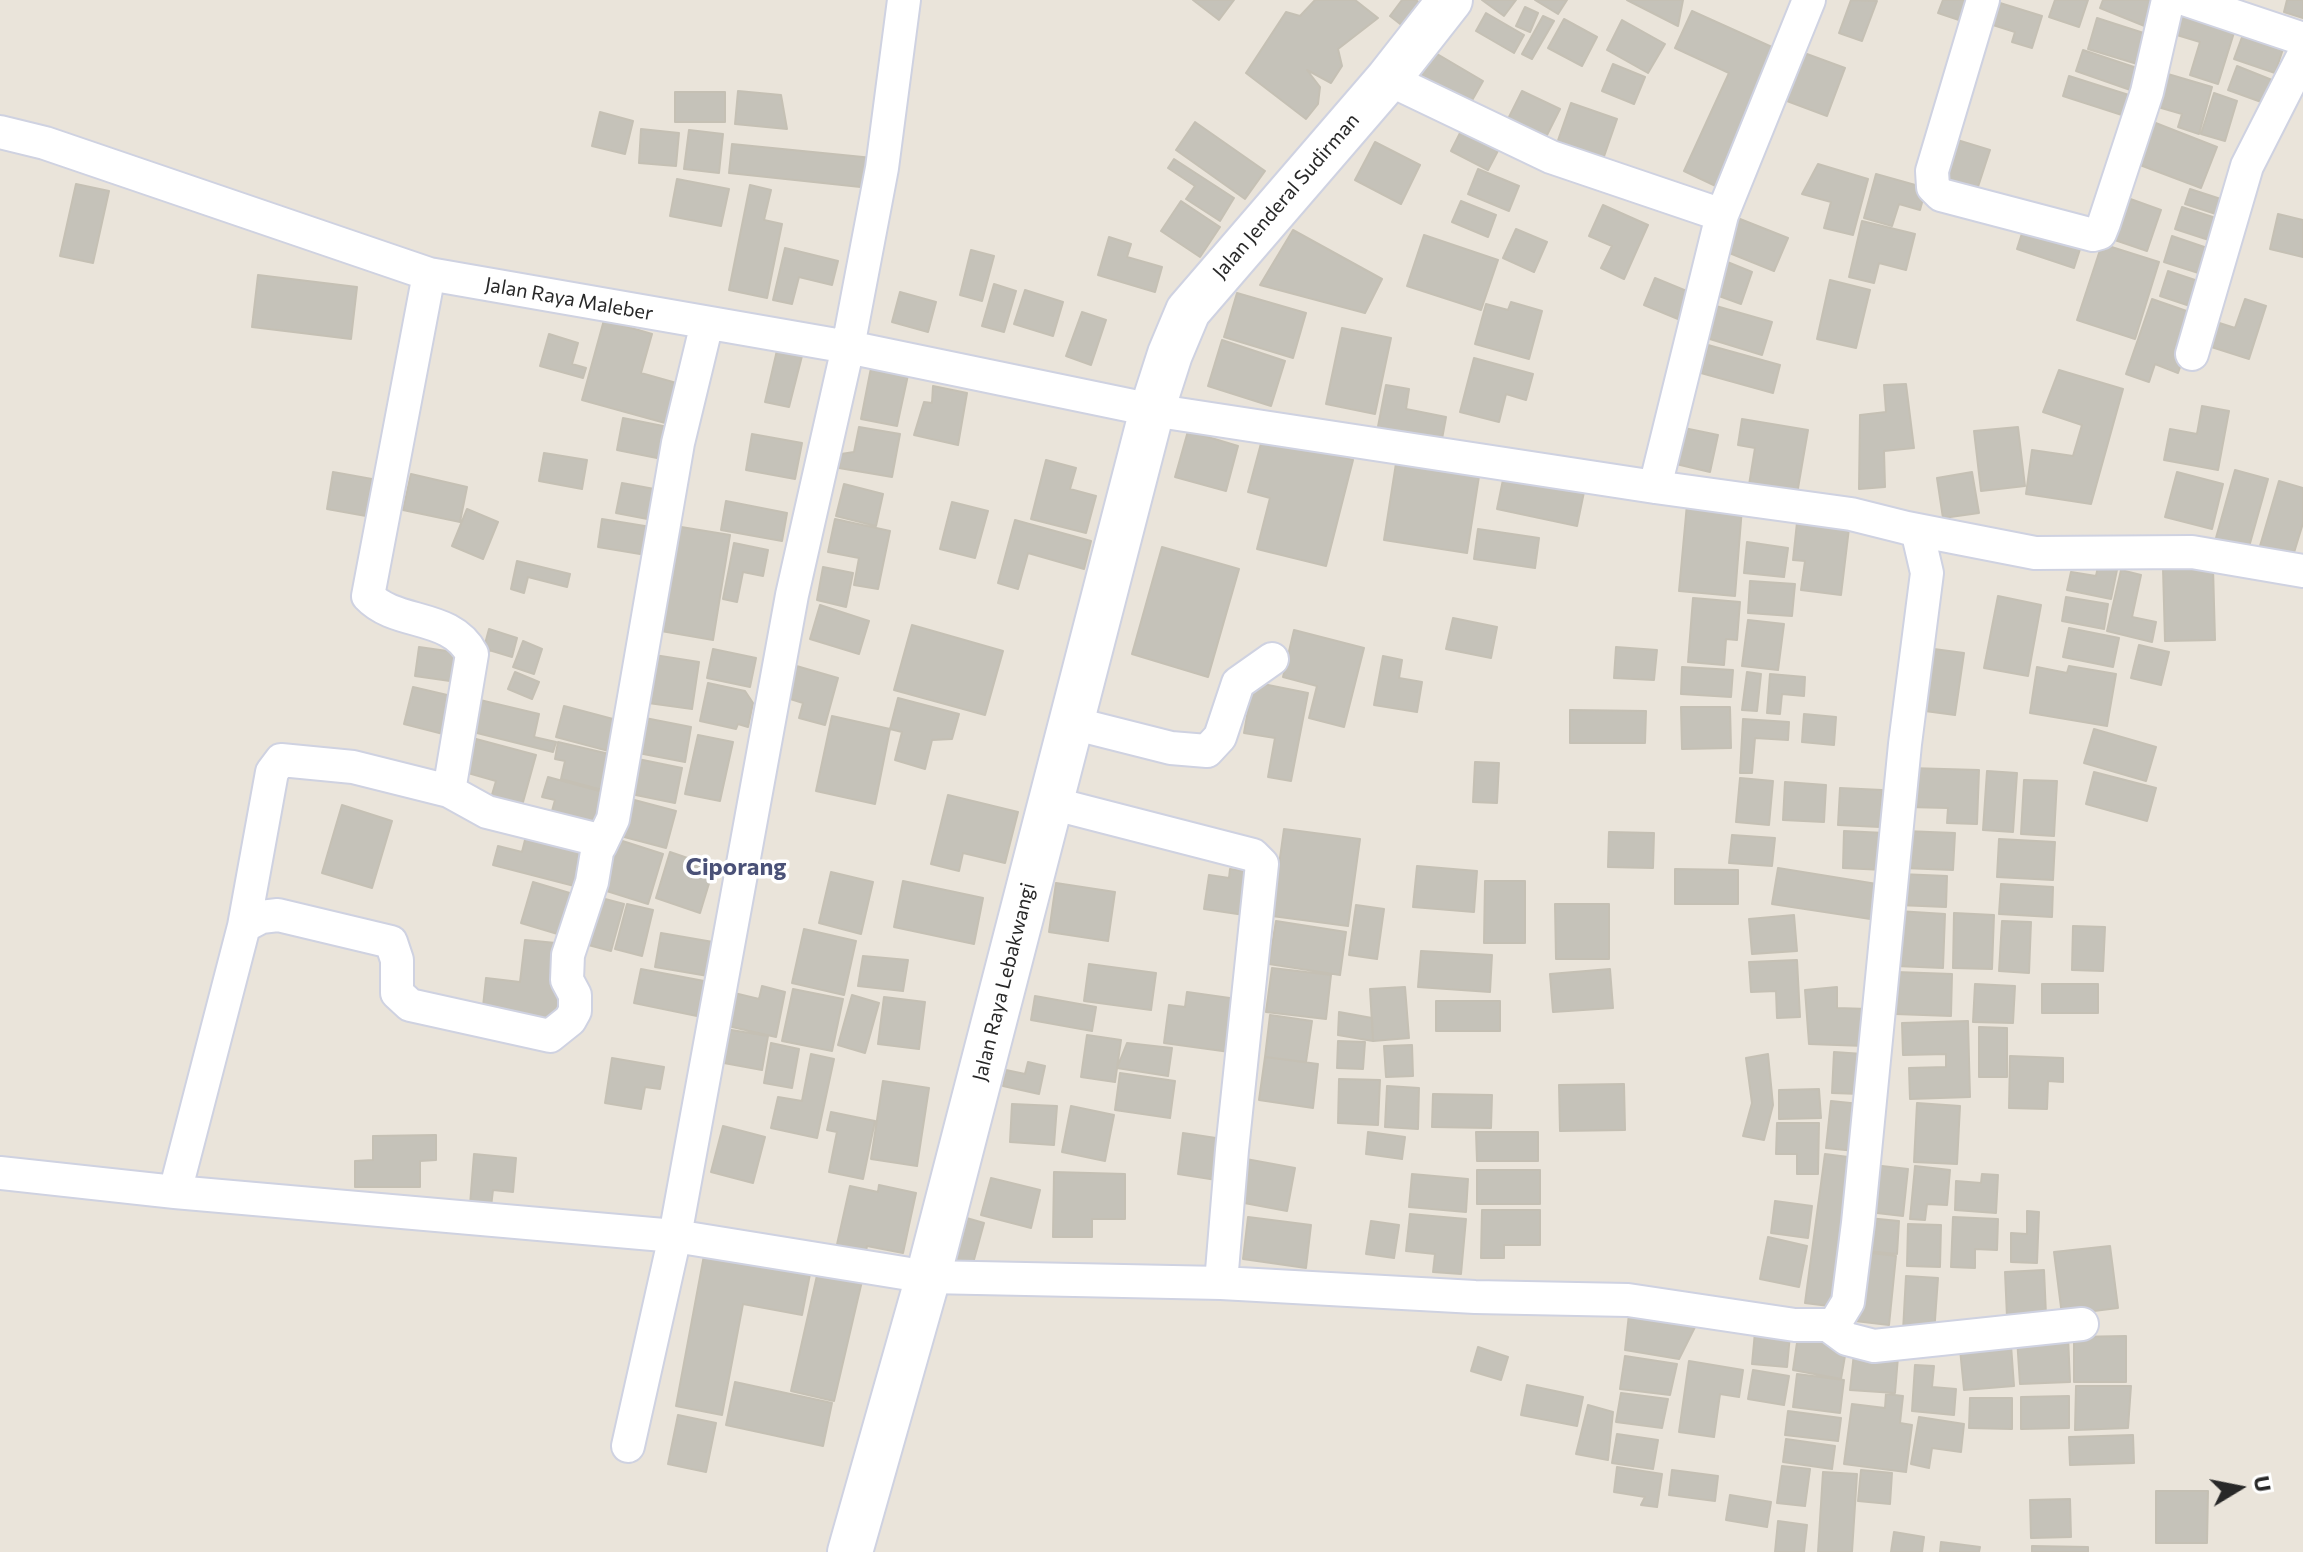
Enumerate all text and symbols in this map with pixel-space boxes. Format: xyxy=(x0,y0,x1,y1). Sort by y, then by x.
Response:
street label: Jalan Jenderal Sudirman xyxy=(1208,108,1364,284)
street label: Jalan Raya Maleber xyxy=(483,272,655,326)
district label: Ciporang xyxy=(685,853,787,881)
street label: Jalan Raya Lebakwangi xyxy=(968,880,1040,1084)
north arrow xyxy=(2199,1448,2279,1528)
text: U xyxy=(2248,1474,2278,1494)

